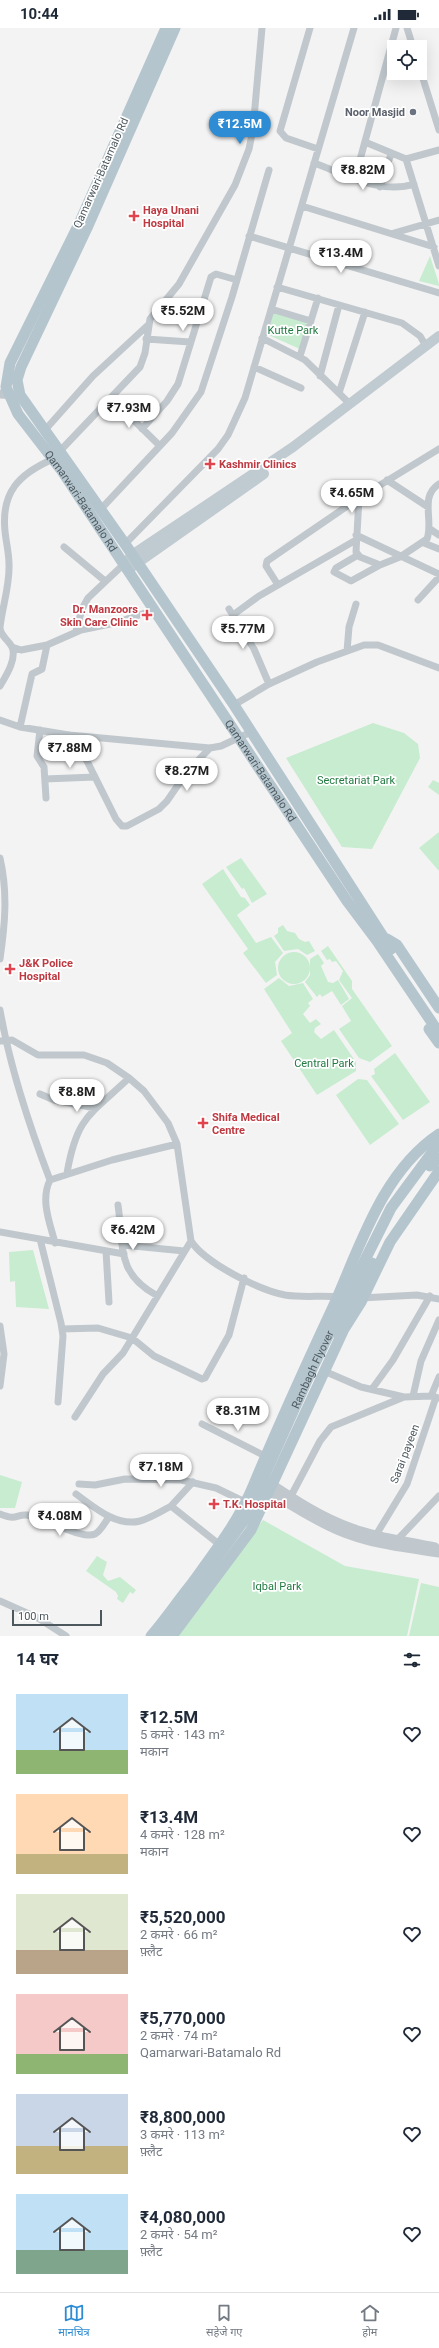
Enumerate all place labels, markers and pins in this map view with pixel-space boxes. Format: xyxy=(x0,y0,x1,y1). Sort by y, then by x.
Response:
place label: Noor Masjid xyxy=(345,106,405,119)
marker: Noor Masjid xyxy=(408,107,418,117)
pin: ₹12.5M xyxy=(207,111,273,145)
pin: ₹8.82M xyxy=(330,157,396,191)
place label: Haya Unani Hospital xyxy=(143,204,199,230)
marker: Haya Unani Hospital xyxy=(128,210,140,222)
pin: ₹13.4M xyxy=(308,240,374,274)
pin: ₹5.52M xyxy=(150,298,216,332)
pin: ₹7.93M xyxy=(96,395,162,429)
marker: Kashmir Clinics xyxy=(204,458,216,470)
place label: Kashmir Clinics xyxy=(219,458,297,471)
pin: ₹4.65M xyxy=(319,480,385,514)
place label: Dr. Manzoors Skin Care Clinic xyxy=(60,603,138,629)
marker: Dr. Manzoors Skin Care Clinic xyxy=(141,609,153,621)
pin: ₹5.77M xyxy=(210,616,276,650)
pin: ₹7.88M xyxy=(37,735,103,769)
pin: ₹8.27M xyxy=(154,758,220,792)
place label: J&K Police Hospital xyxy=(19,957,73,983)
marker: J&K Police Hospital xyxy=(4,963,16,975)
pin: ₹8.8M xyxy=(49,1079,105,1113)
place label: Shifa Medical Centre xyxy=(212,1111,280,1137)
marker: Shifa Medical Centre xyxy=(197,1117,209,1129)
pin: ₹6.42M xyxy=(100,1217,166,1251)
pin: ₹8.31M xyxy=(205,1398,271,1432)
pin: ₹7.18M xyxy=(128,1454,194,1488)
marker: T.K. Hospital xyxy=(208,1498,220,1510)
place label: T.K. Hospital xyxy=(223,1498,286,1511)
pin: ₹4.08M xyxy=(27,1503,93,1537)

